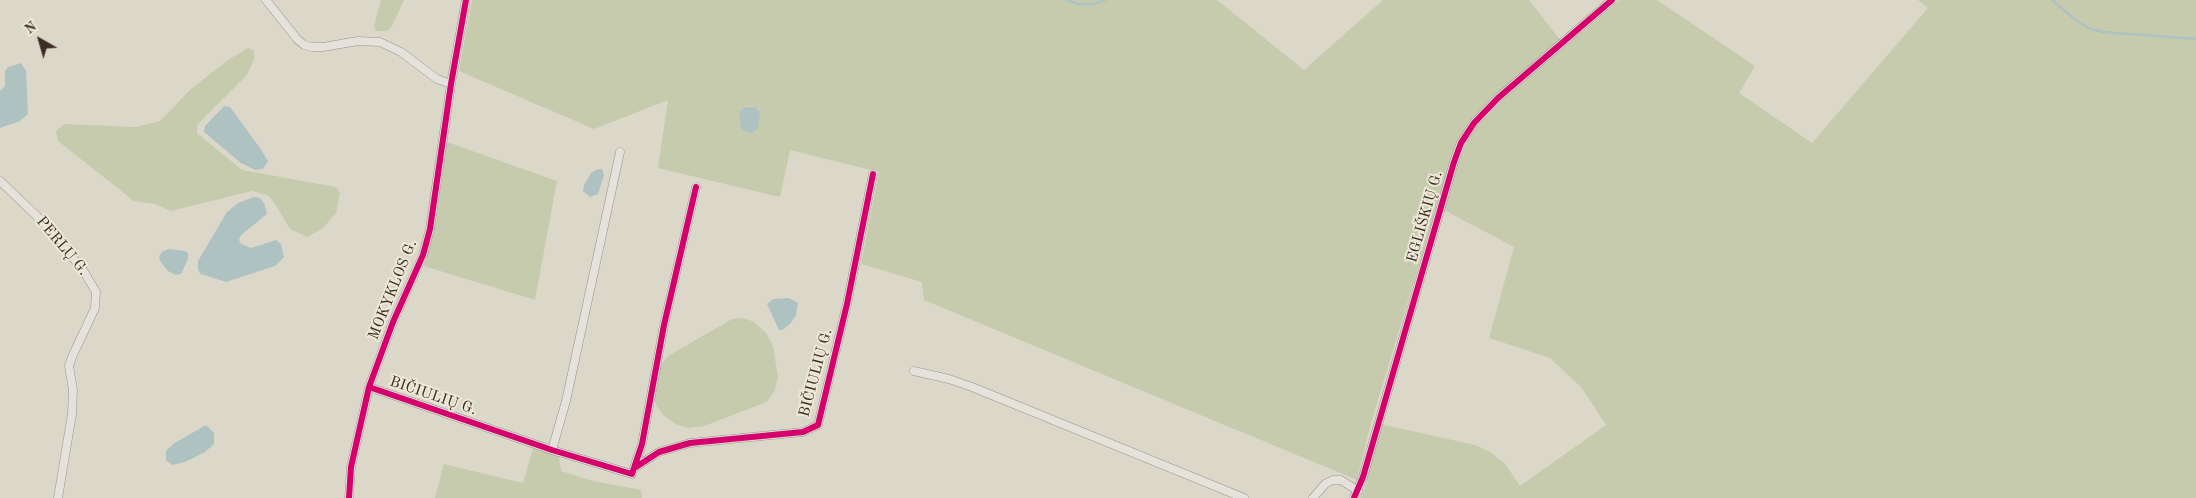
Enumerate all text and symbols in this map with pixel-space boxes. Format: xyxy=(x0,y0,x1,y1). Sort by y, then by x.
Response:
north arrow xyxy=(15,15,65,65)
text: N xyxy=(22,19,39,37)
street label: EGLIŠKIŲ G. xyxy=(1403,169,1447,265)
street label: PERLŲ G. xyxy=(32,213,92,279)
street label: MOKYKLOS G. xyxy=(365,238,421,342)
street label: BIČIULIŲ G. xyxy=(796,327,836,419)
street label: BIČIULIŲ G. xyxy=(387,373,479,419)

